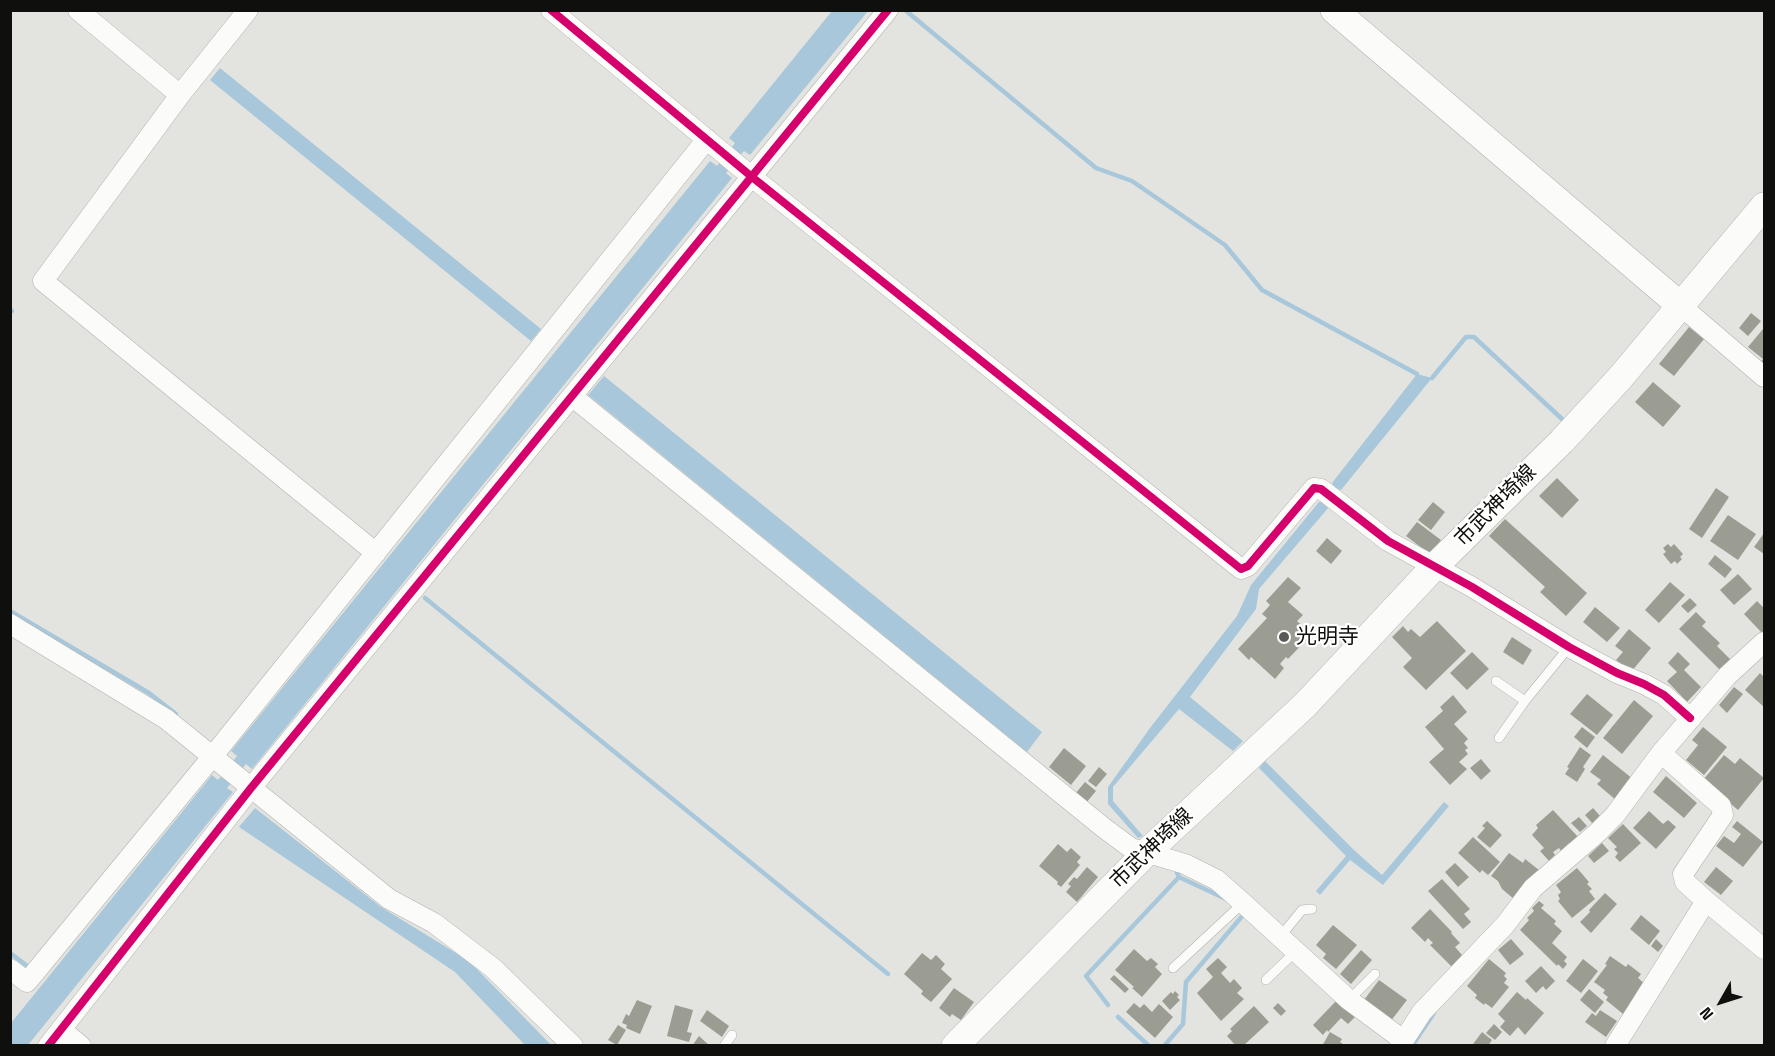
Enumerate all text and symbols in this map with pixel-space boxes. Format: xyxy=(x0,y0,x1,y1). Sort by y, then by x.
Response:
street label: 市武神埼線 xyxy=(1450,460,1542,552)
place label: 光明寺 xyxy=(1296,624,1359,650)
marker: 光明寺 xyxy=(1277,630,1291,644)
street label: 市武神埼線 xyxy=(1105,803,1199,895)
north arrow xyxy=(1691,972,1751,1032)
text: N xyxy=(1695,1003,1718,1024)

